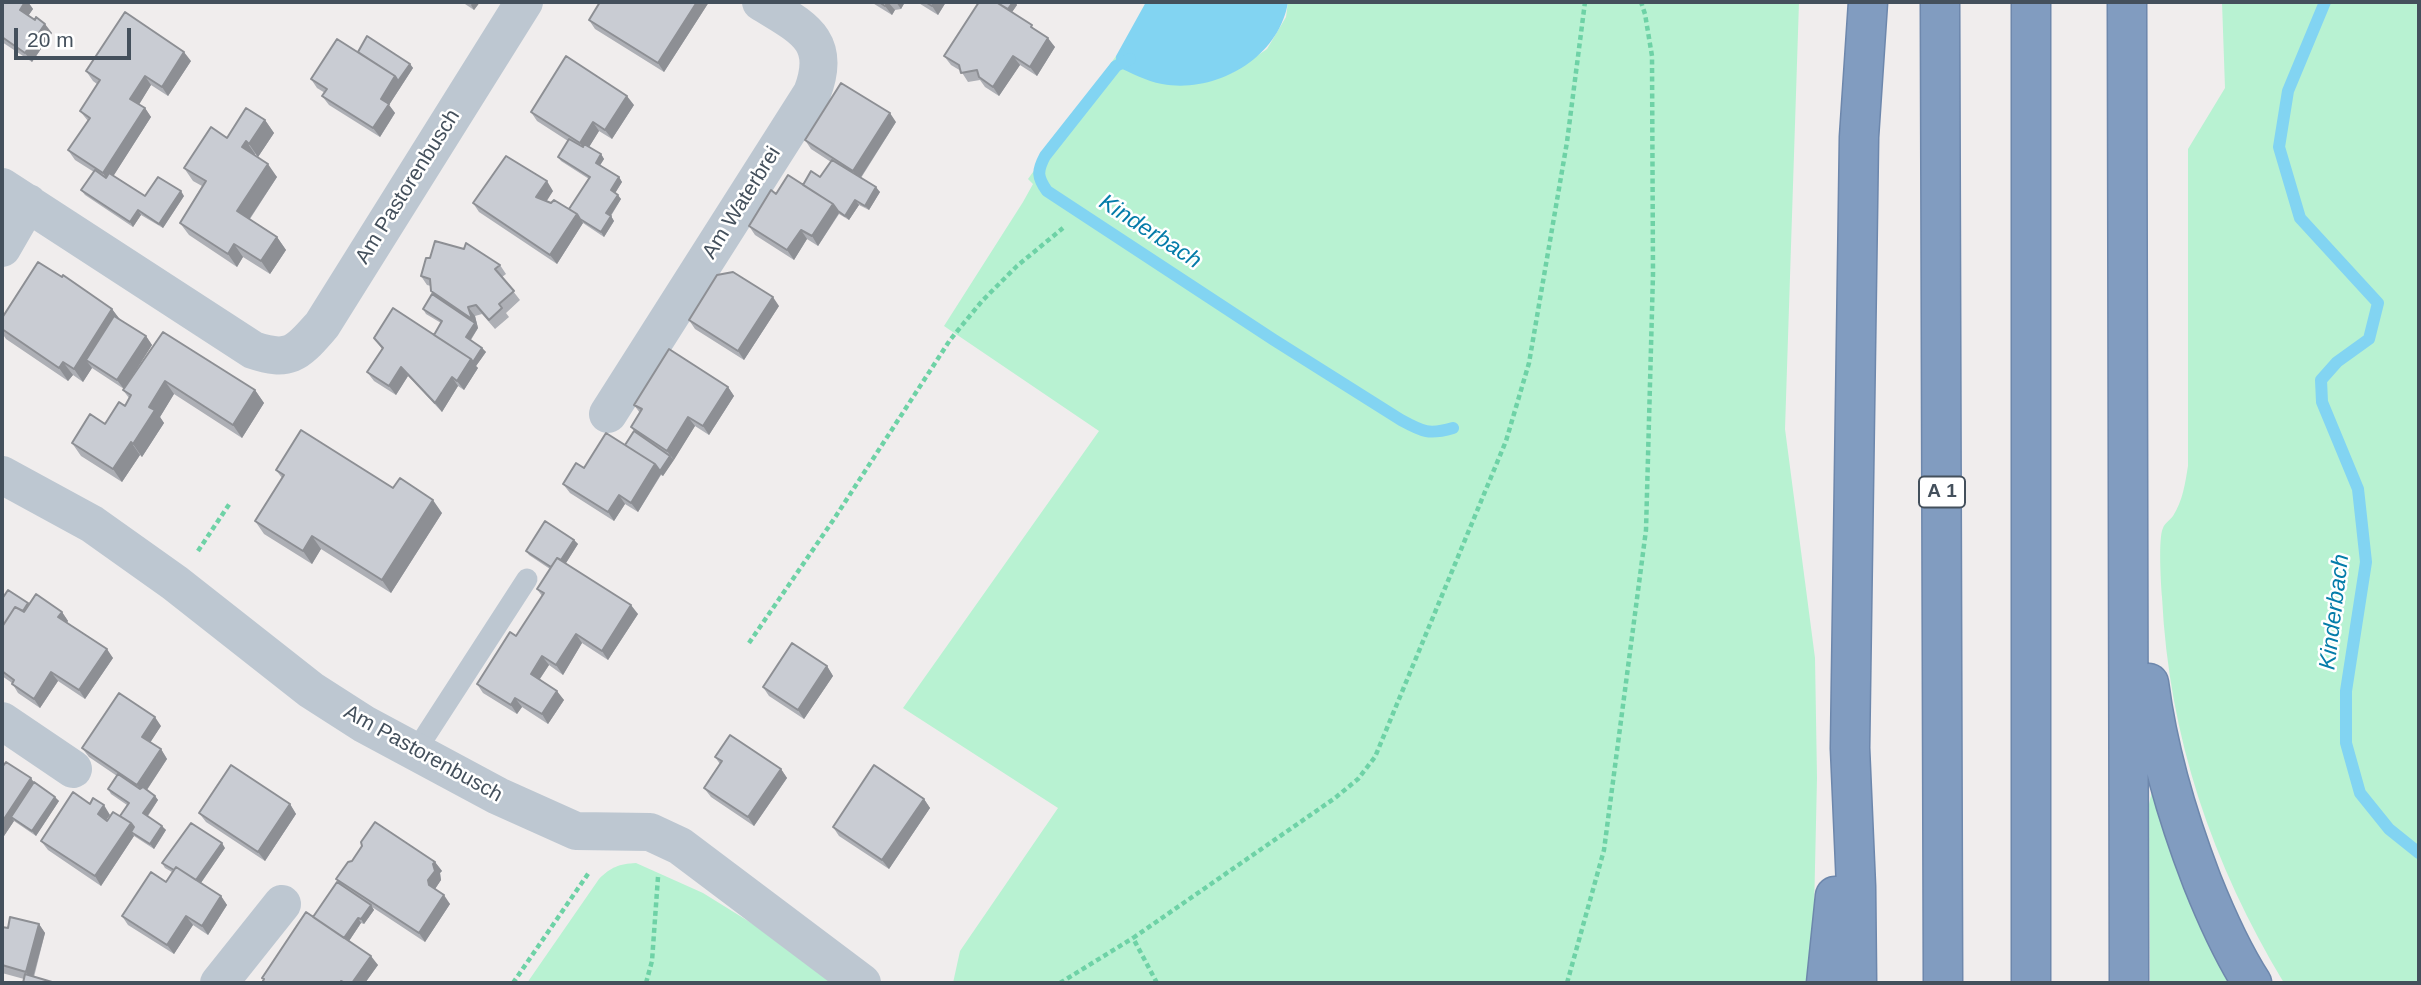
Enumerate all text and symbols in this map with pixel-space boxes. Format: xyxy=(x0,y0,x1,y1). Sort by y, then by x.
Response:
scale bar xyxy=(18,14,135,58)
text: 20 m xyxy=(27,28,74,51)
street label: Am Pastorenbusch xyxy=(350,105,466,269)
street label: Am Waterbrei xyxy=(698,142,786,264)
water label: Kinderbach xyxy=(1094,189,1206,275)
road number: A 1 xyxy=(1919,477,1965,508)
water label: Kinderbach xyxy=(2314,553,2356,671)
street label: Am Pastorenbusch xyxy=(339,700,507,808)

